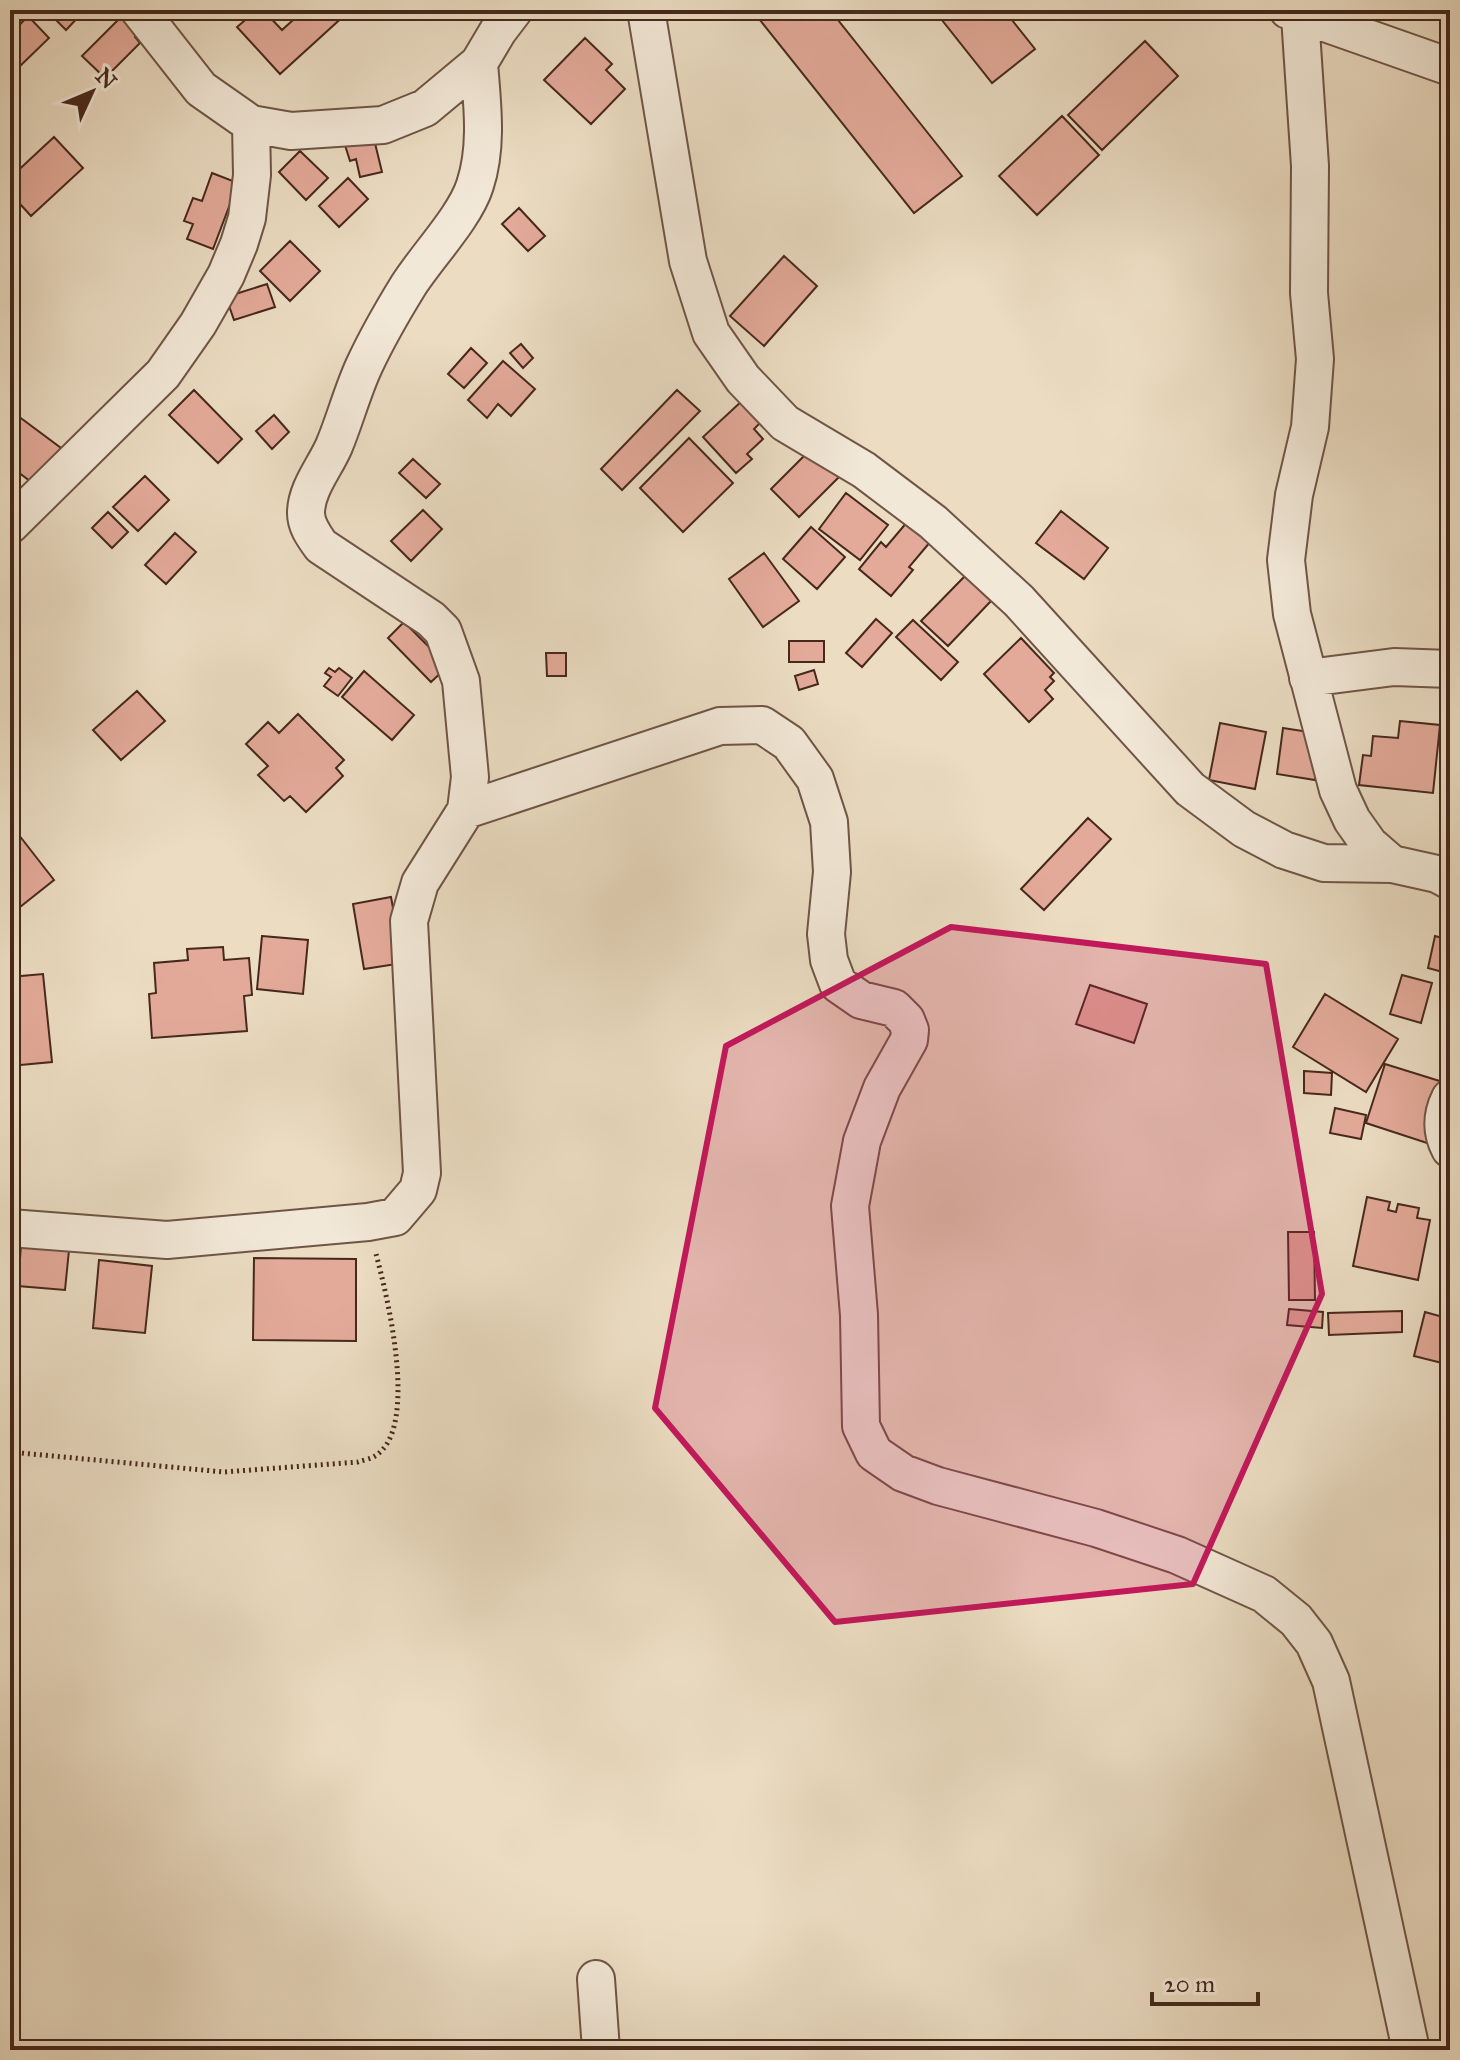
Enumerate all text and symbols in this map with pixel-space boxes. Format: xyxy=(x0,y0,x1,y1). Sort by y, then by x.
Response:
north arrow xyxy=(52,52,132,132)
text: N xyxy=(90,62,122,95)
scale bar xyxy=(1152,1956,1258,2006)
text: 20 m xyxy=(1164,1969,1215,1999)

